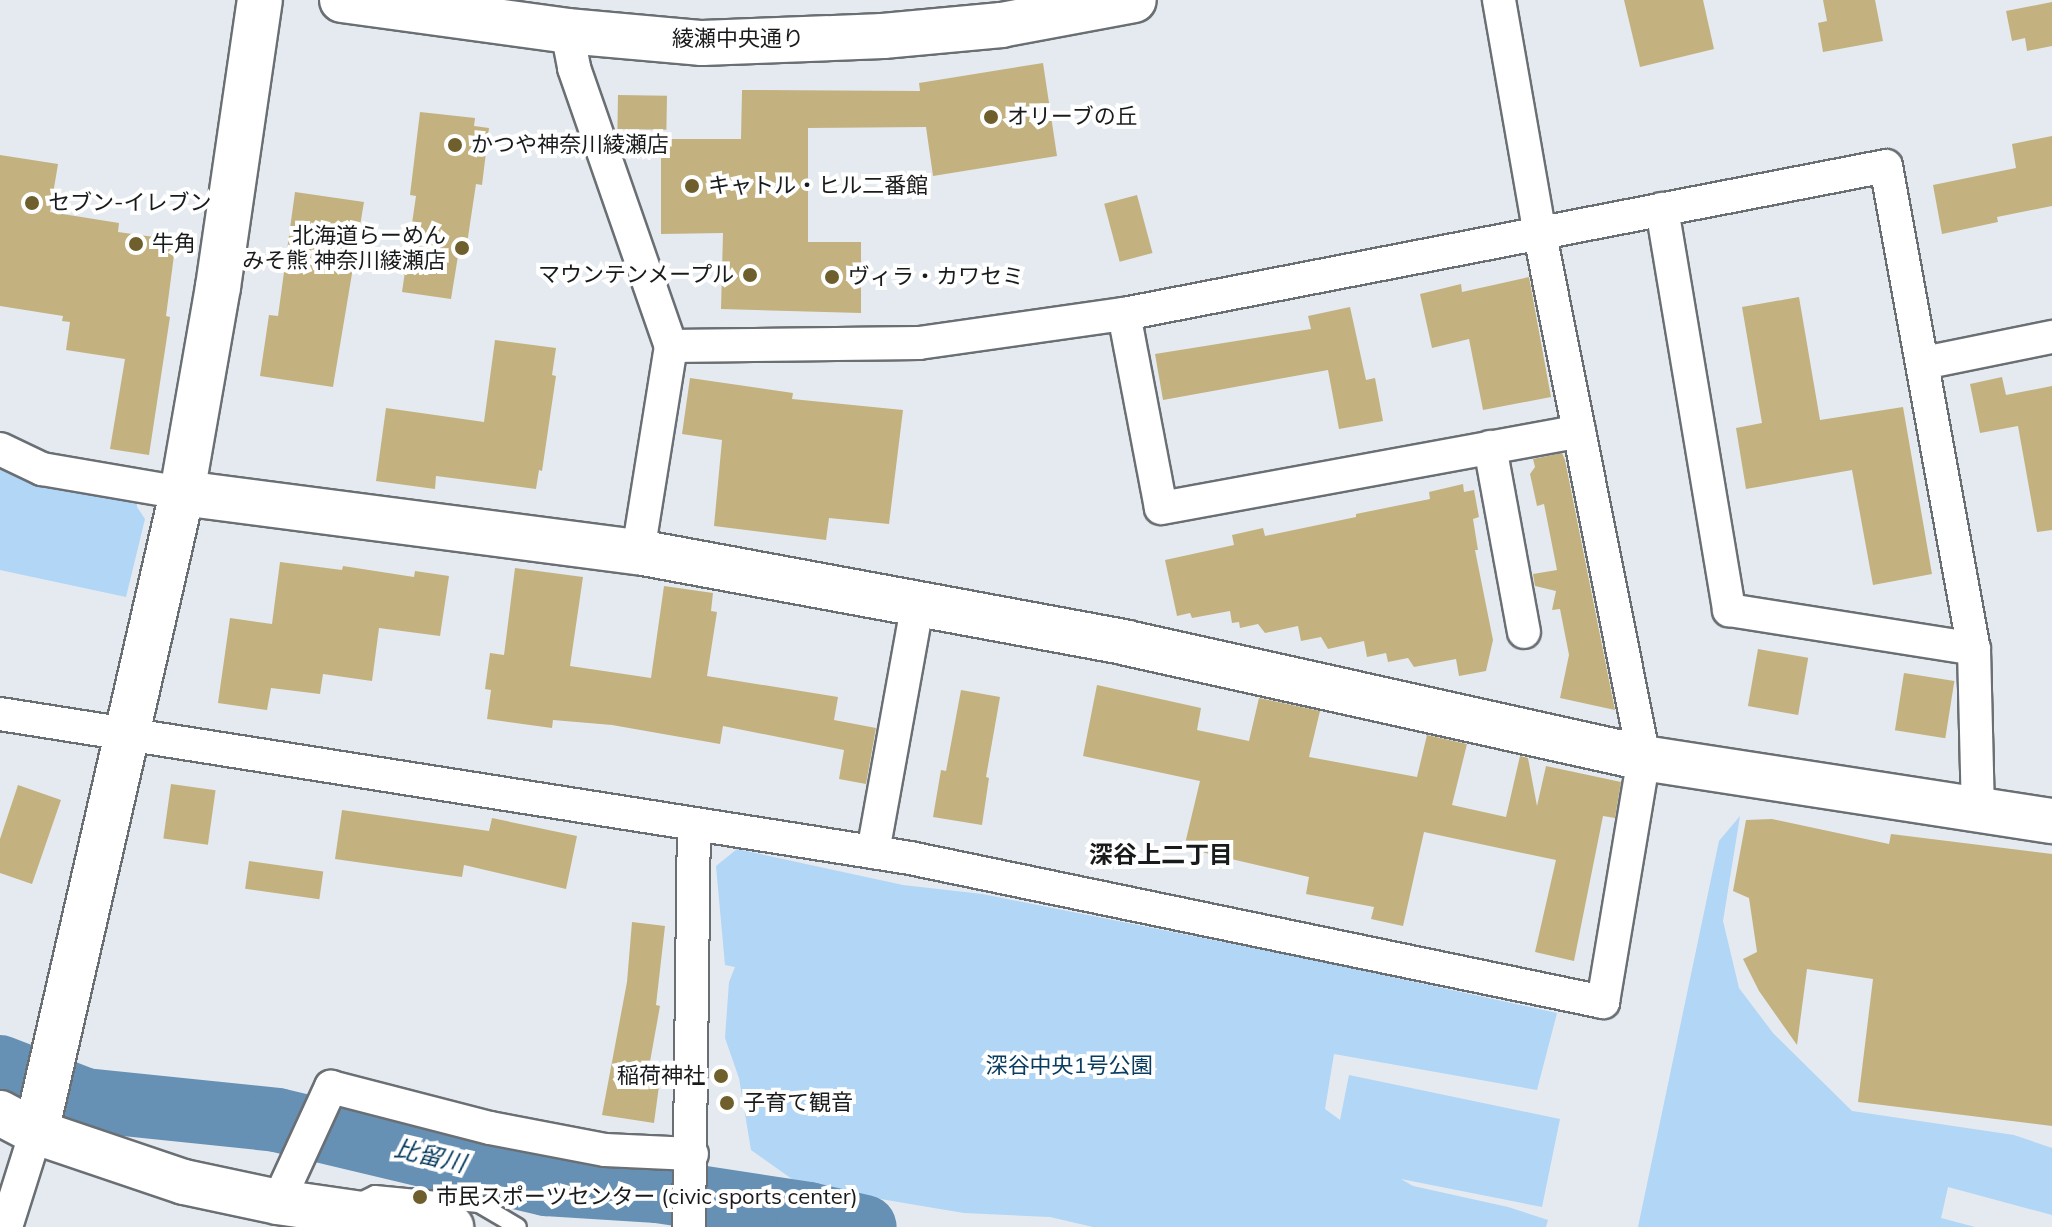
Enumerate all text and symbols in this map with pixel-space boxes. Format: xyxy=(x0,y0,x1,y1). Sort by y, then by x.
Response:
street label: 綾瀬中央通り xyxy=(672,26,804,52)
place label: オリーブの丘 xyxy=(1007,104,1139,130)
marker: オリーブの丘 xyxy=(982,108,1000,126)
place label: かつや神奈川綾瀬店 xyxy=(471,132,669,158)
marker: かつや神奈川綾瀬店 xyxy=(446,136,464,154)
place label: キャトル・ヒル二番館 xyxy=(708,173,928,199)
marker: キャトル・ヒル二番館 xyxy=(683,177,701,195)
place label: セブン-イレブン xyxy=(48,190,211,216)
marker: セブン-イレブン xyxy=(23,194,41,212)
place label: 北海道らーめん みそ熊 神奈川綾瀬店 xyxy=(242,222,446,274)
place label: 牛角 xyxy=(152,231,196,257)
marker: 牛角 xyxy=(127,235,145,253)
marker: 北海道らーめん みそ熊 神奈川綾瀬店 xyxy=(453,239,471,257)
place label: マウンテンメープル xyxy=(536,262,734,288)
place label: ヴィラ・カワセミ xyxy=(848,264,1024,290)
marker: マウンテンメープル xyxy=(741,266,759,284)
marker: ヴィラ・カワセミ xyxy=(823,268,841,286)
district label: 深谷上二丁目 xyxy=(1089,841,1233,869)
park label: 深谷中央1号公園 xyxy=(985,1053,1153,1079)
place label: 稲荷神社 xyxy=(617,1063,705,1089)
marker: 稲荷神社 xyxy=(712,1067,730,1085)
place label: 子育て観音 xyxy=(743,1090,853,1116)
marker: 子育て観音 xyxy=(718,1094,736,1112)
water label: 比留川 xyxy=(392,1134,468,1178)
place label: 市民スポーツセンター (civic sports center) xyxy=(436,1184,858,1210)
marker: 市民スポーツセンター (civic sports center) xyxy=(411,1188,429,1206)

